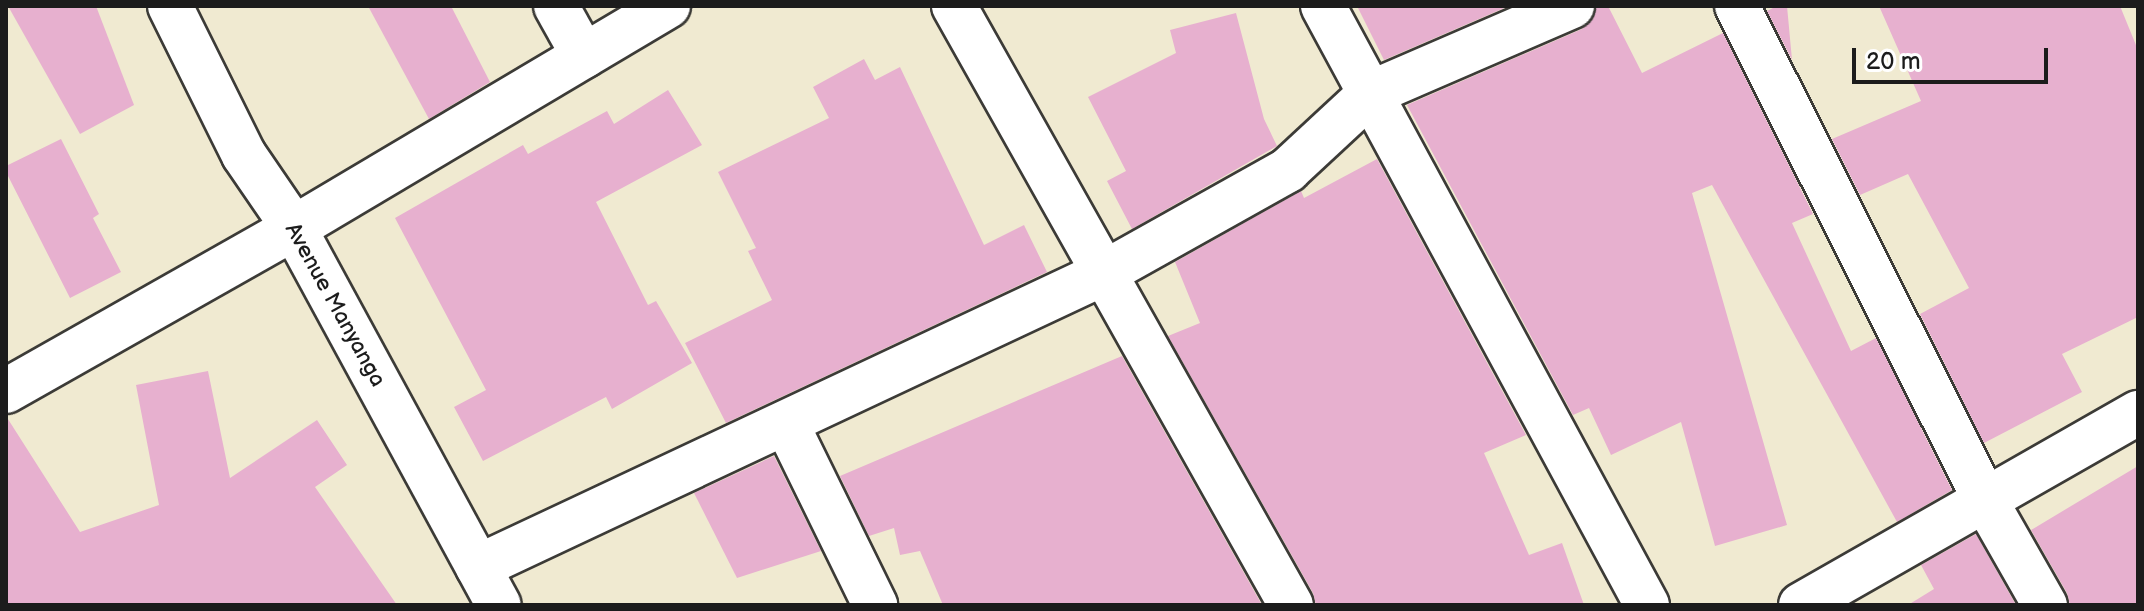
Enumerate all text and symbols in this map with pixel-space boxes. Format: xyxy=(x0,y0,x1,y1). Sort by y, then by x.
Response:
scale bar xyxy=(1856,32,2052,82)
text: 20 m xyxy=(1866,47,1921,76)
street label: Avenue Manyanga xyxy=(279,219,391,391)

